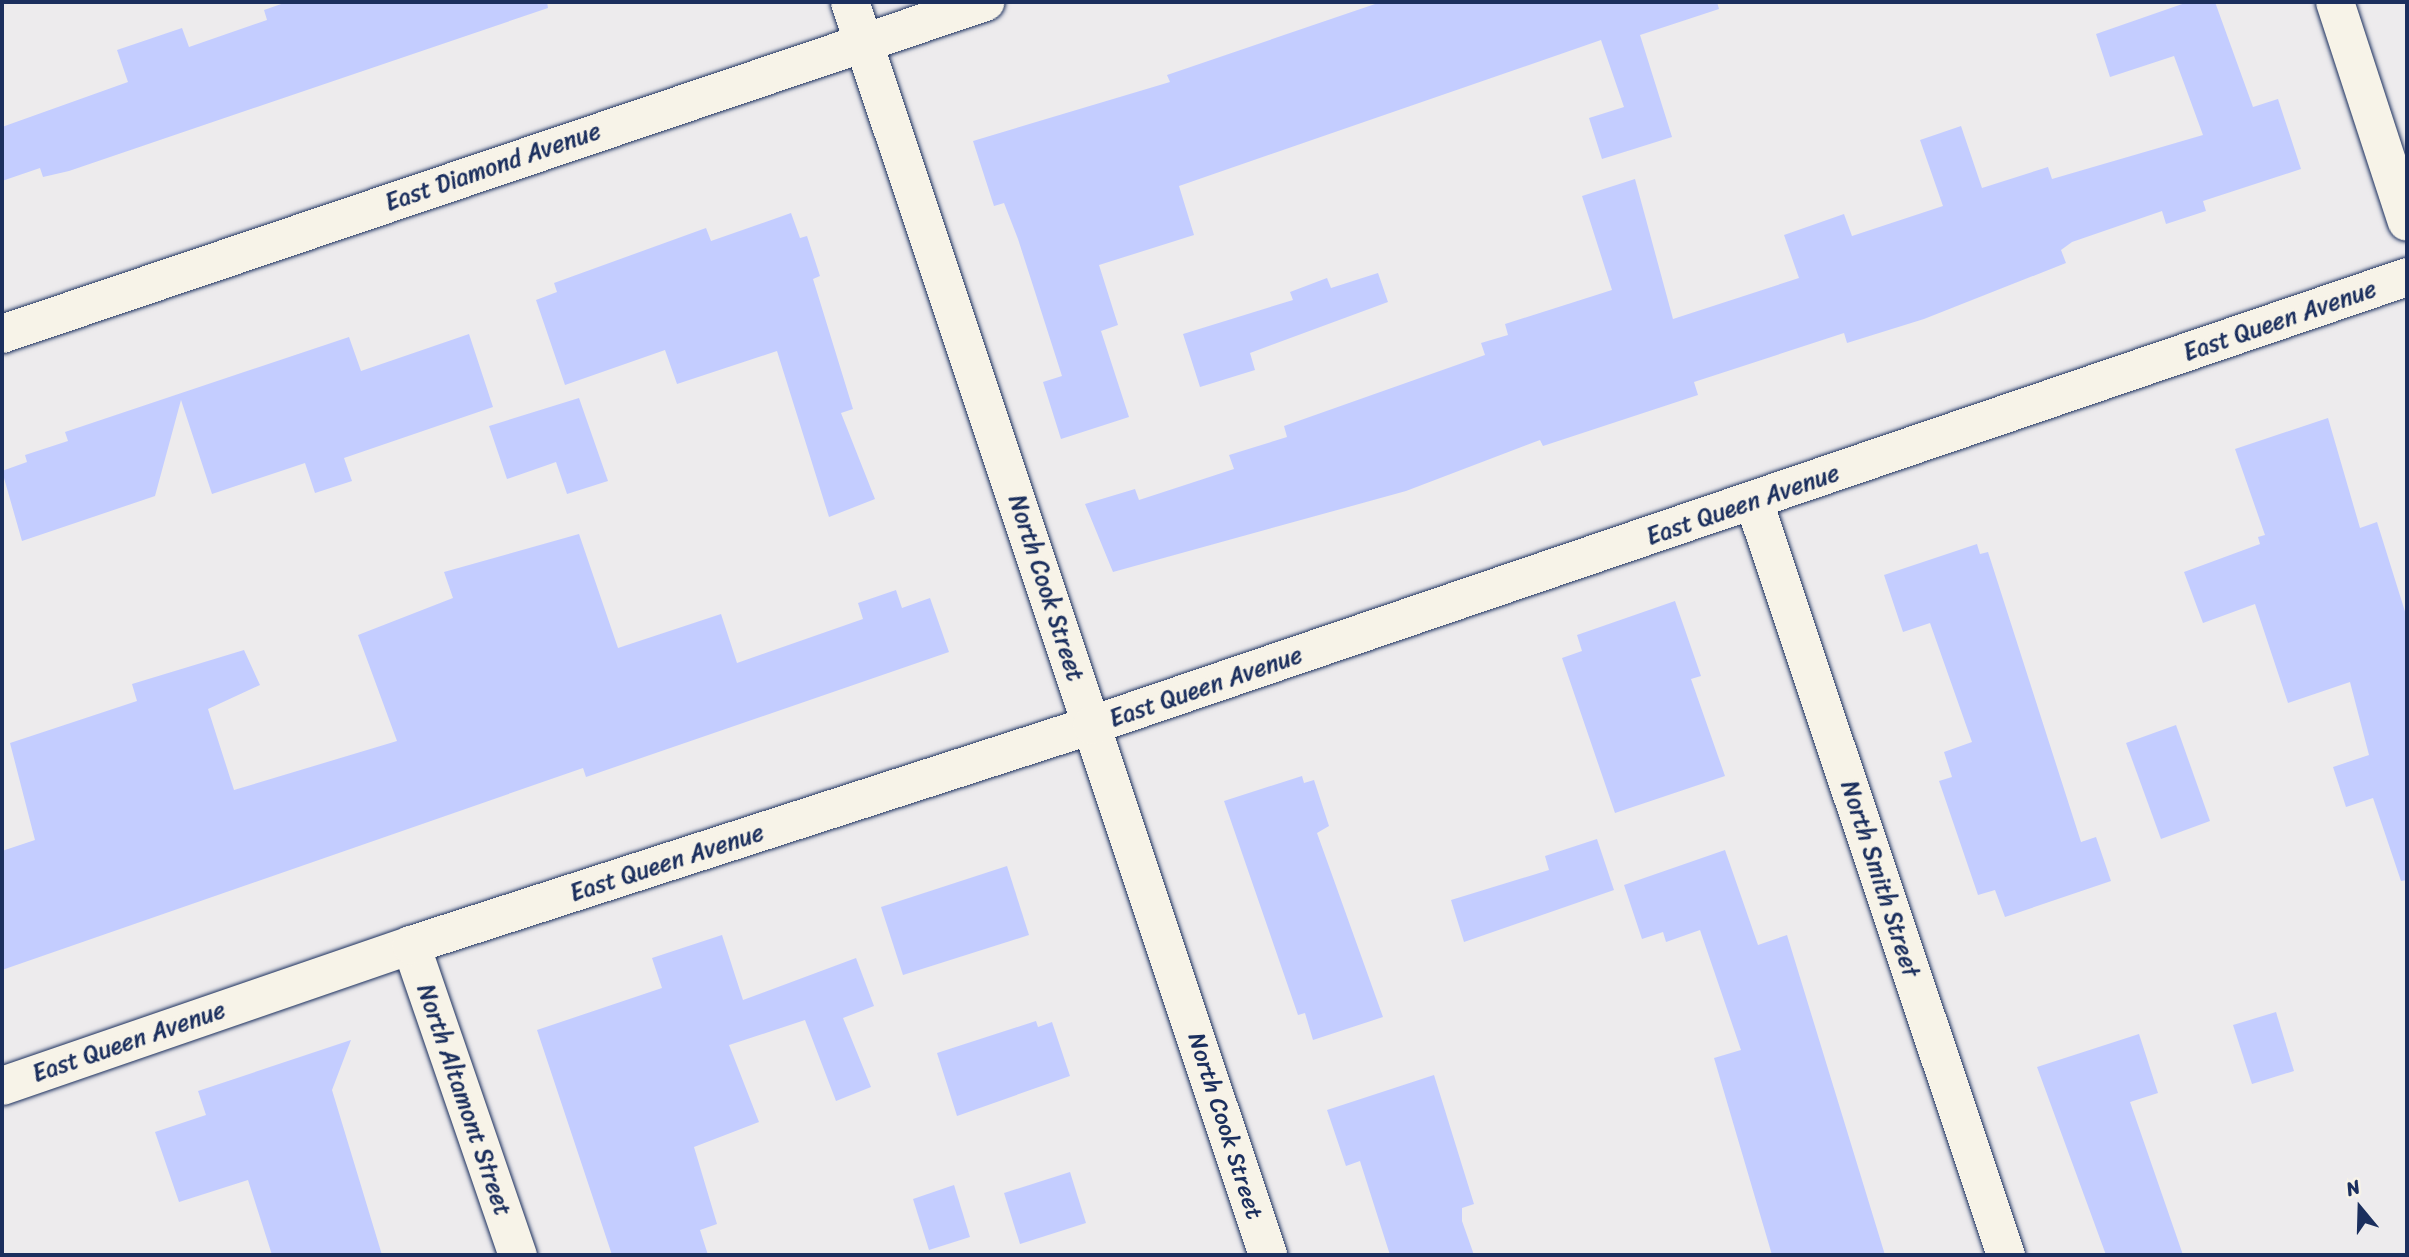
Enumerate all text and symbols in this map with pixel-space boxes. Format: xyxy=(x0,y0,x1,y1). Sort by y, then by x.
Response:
street label: East Diamond Avenue xyxy=(382,117,604,217)
street label: East Queen Avenue xyxy=(2180,275,2380,367)
street label: East Queen Avenue xyxy=(1643,459,1843,551)
street label: North Cook Street xyxy=(1002,490,1090,686)
street label: East Queen Avenue xyxy=(1106,641,1306,733)
street label: North Smith Street xyxy=(1834,776,1926,982)
street label: East Queen Avenue xyxy=(567,818,767,908)
street label: North Altamont Street xyxy=(411,980,517,1220)
street label: East Queen Avenue xyxy=(29,996,229,1088)
street label: North Cook Street xyxy=(1181,1028,1269,1224)
text: N xyxy=(2341,1170,2365,1205)
north arrow xyxy=(2325,1173,2395,1243)

